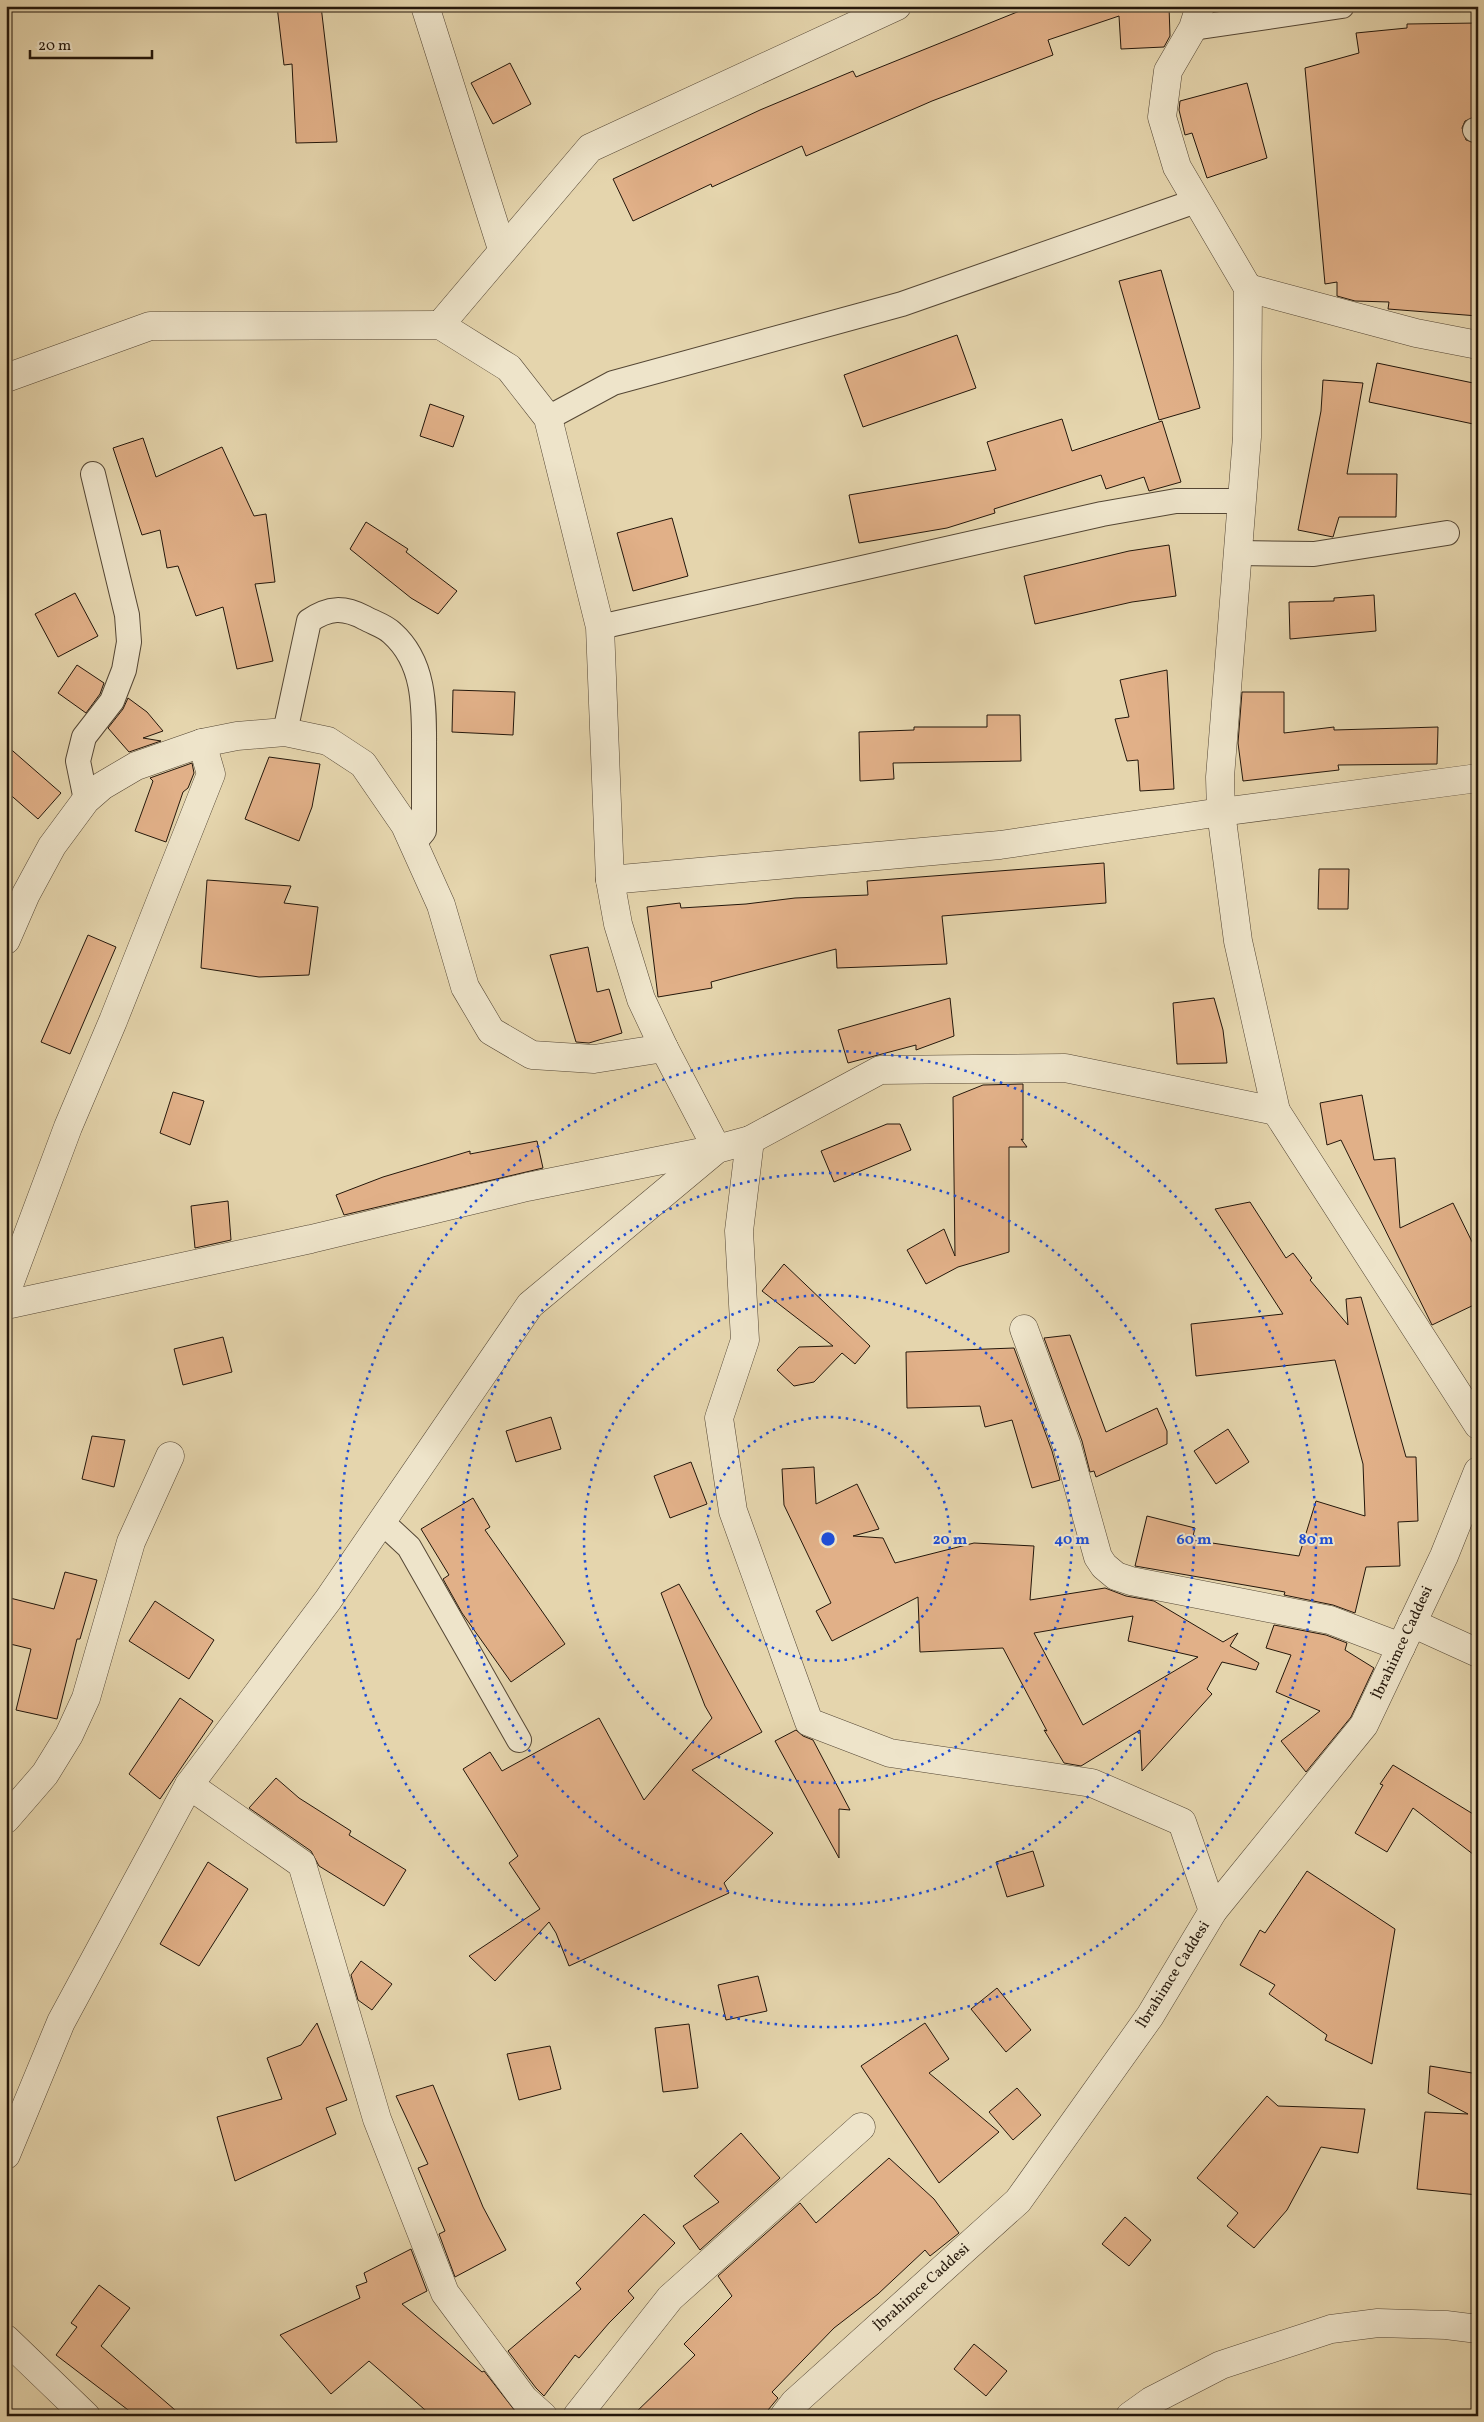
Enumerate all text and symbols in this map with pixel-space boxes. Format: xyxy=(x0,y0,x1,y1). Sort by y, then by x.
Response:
scale bar xyxy=(30,28,152,60)
text: 20 m xyxy=(38,36,71,57)
centre of rings xyxy=(819,1530,837,1548)
text: 20 m xyxy=(933,1530,968,1551)
text: 40 m xyxy=(1054,1530,1090,1551)
text: 60 m xyxy=(1177,1530,1212,1551)
text: 80 m xyxy=(1299,1530,1334,1551)
street label: İbrahimce Caddesi xyxy=(1367,1583,1439,1703)
street label: İbrahimce Caddesi xyxy=(1132,1917,1216,2033)
street label: İbrahimce Caddesi xyxy=(869,2239,975,2337)

